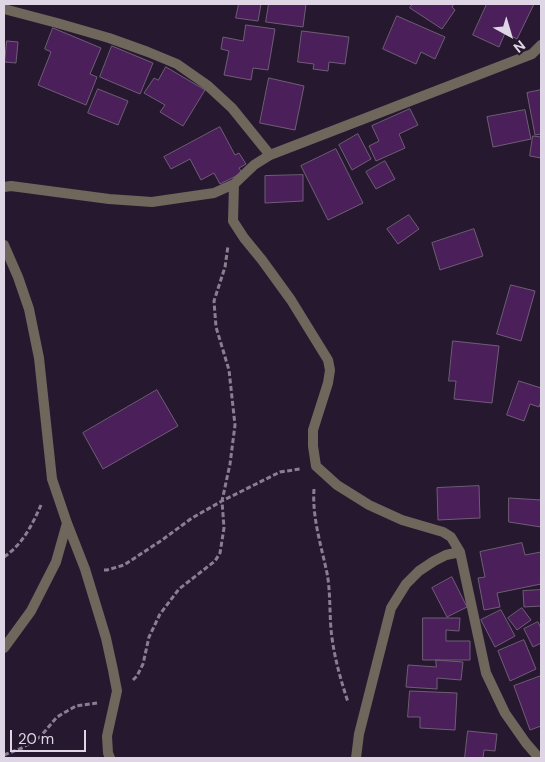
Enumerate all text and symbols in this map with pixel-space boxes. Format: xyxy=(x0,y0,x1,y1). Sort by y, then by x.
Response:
north arrow xyxy=(485,10,535,60)
text: N xyxy=(510,36,529,57)
scale bar xyxy=(12,720,89,752)
text: 20 m xyxy=(18,729,54,749)

